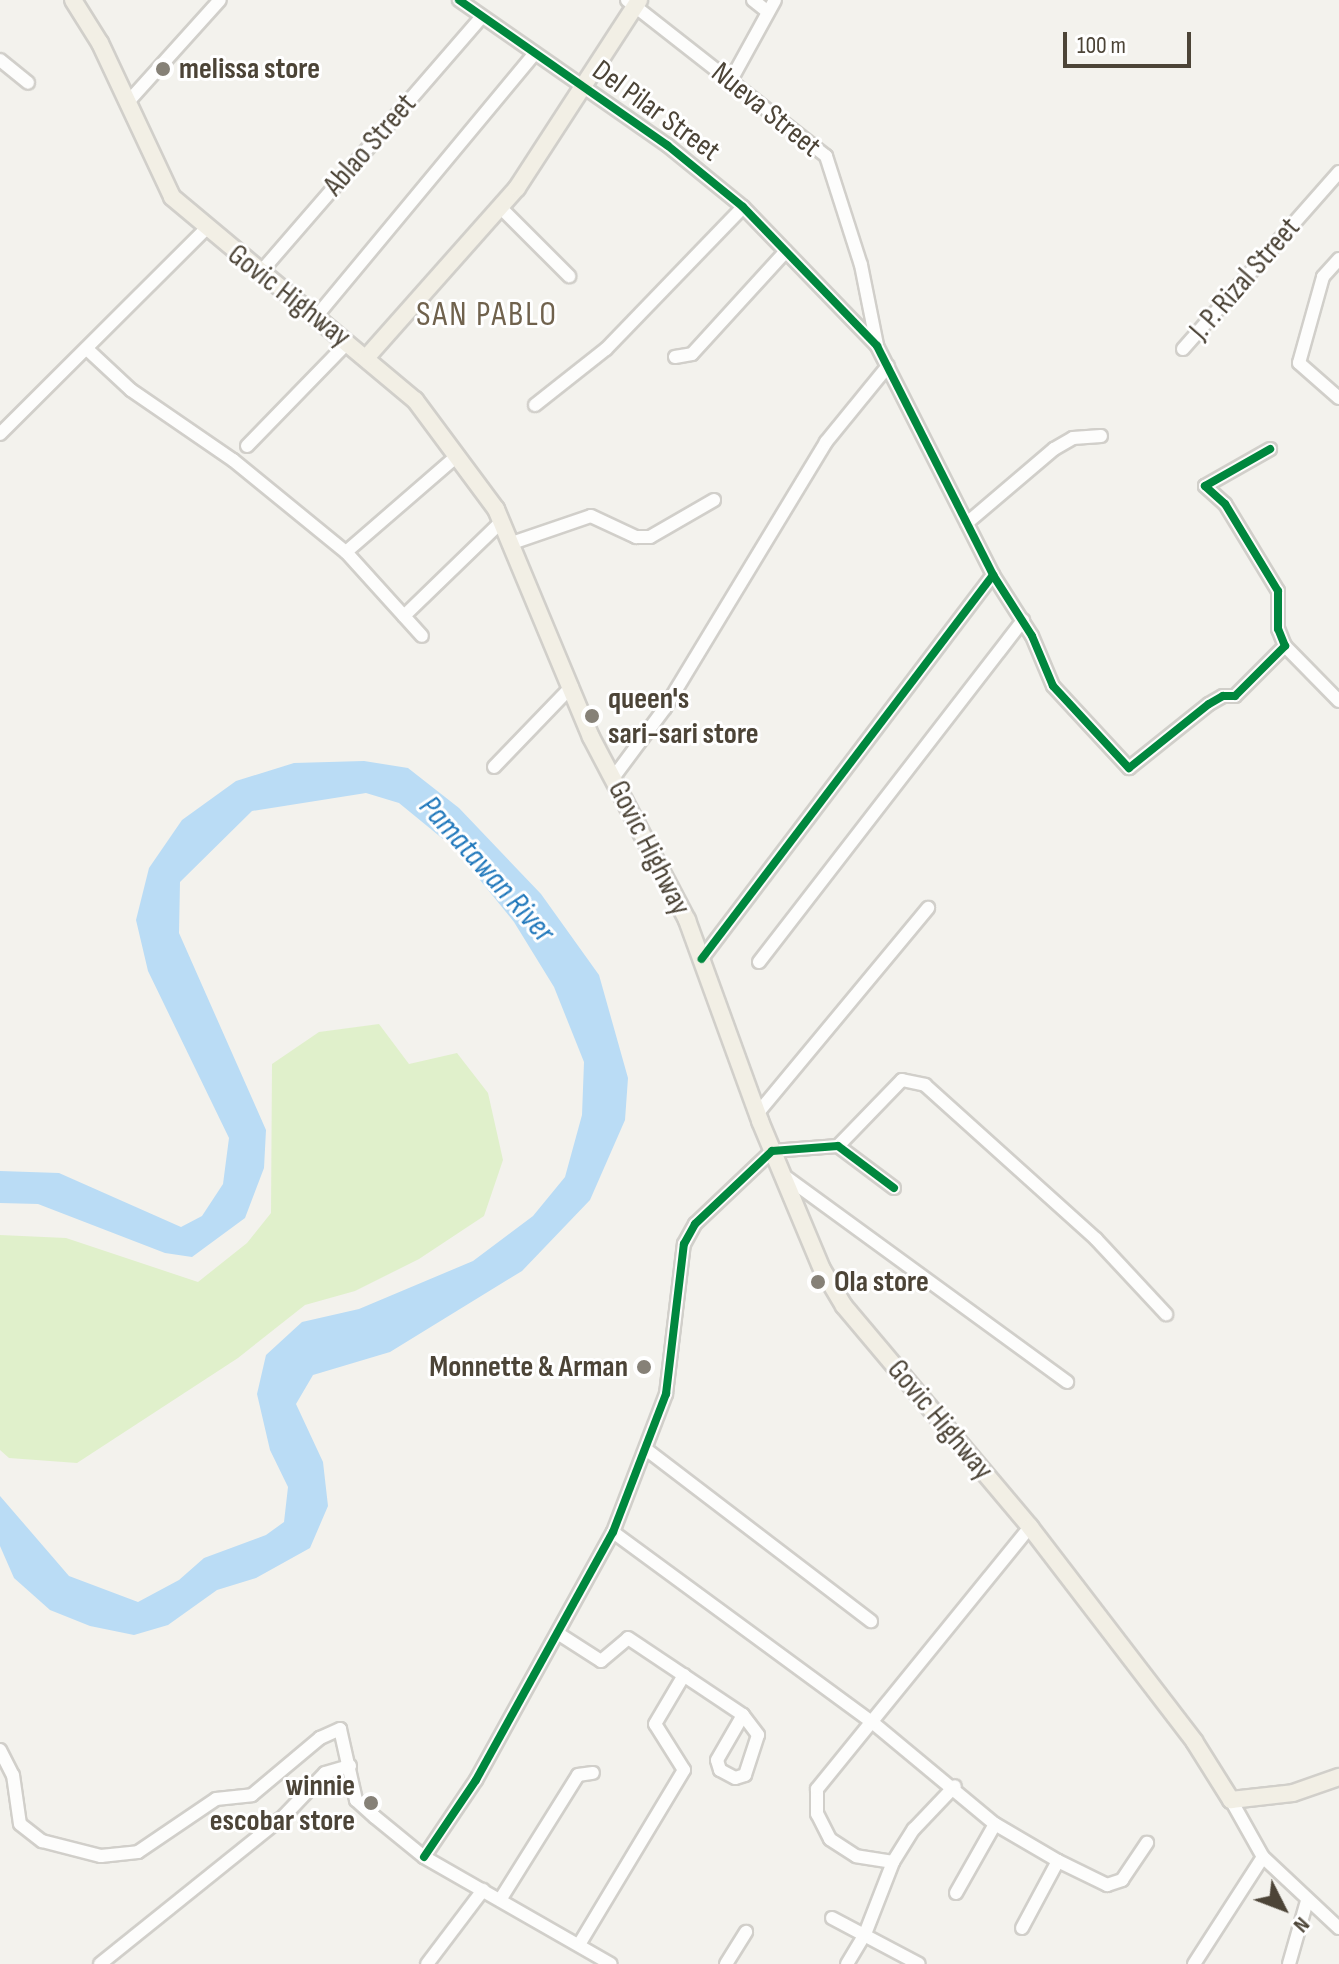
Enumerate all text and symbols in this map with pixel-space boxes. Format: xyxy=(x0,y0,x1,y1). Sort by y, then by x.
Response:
scale bar xyxy=(1067,16,1195,66)
text: 100 m xyxy=(1077,31,1126,60)
place label: melissa store xyxy=(179,51,320,87)
street label: Del Pilar Street xyxy=(585,53,727,169)
street label: Nueva Street xyxy=(704,55,828,165)
marker: melissa store xyxy=(154,60,172,78)
street label: Ablao Street xyxy=(316,87,424,203)
street label: J. P. Rizal Street xyxy=(1182,210,1308,348)
street label: Govic Highway xyxy=(220,237,358,355)
district label: SAN PABLO xyxy=(416,295,558,335)
place label: queen's sari-sari store xyxy=(608,681,759,752)
marker: queen's sari-sari store xyxy=(583,707,601,725)
street label: Govic Highway xyxy=(600,775,698,921)
water label: Pamatawan River xyxy=(410,789,562,951)
place label: Ola store xyxy=(834,1264,929,1300)
marker: Ola store xyxy=(809,1273,827,1291)
place label: Monnette & Arman xyxy=(429,1349,628,1385)
street label: Govic Highway xyxy=(879,1352,1001,1488)
marker: Monnette & Arman xyxy=(635,1358,653,1376)
place label: winnie escobar store xyxy=(210,1768,355,1838)
marker: winnie escobar store xyxy=(362,1794,380,1812)
north arrow xyxy=(1243,1868,1323,1948)
text: N xyxy=(1287,1911,1315,1938)

